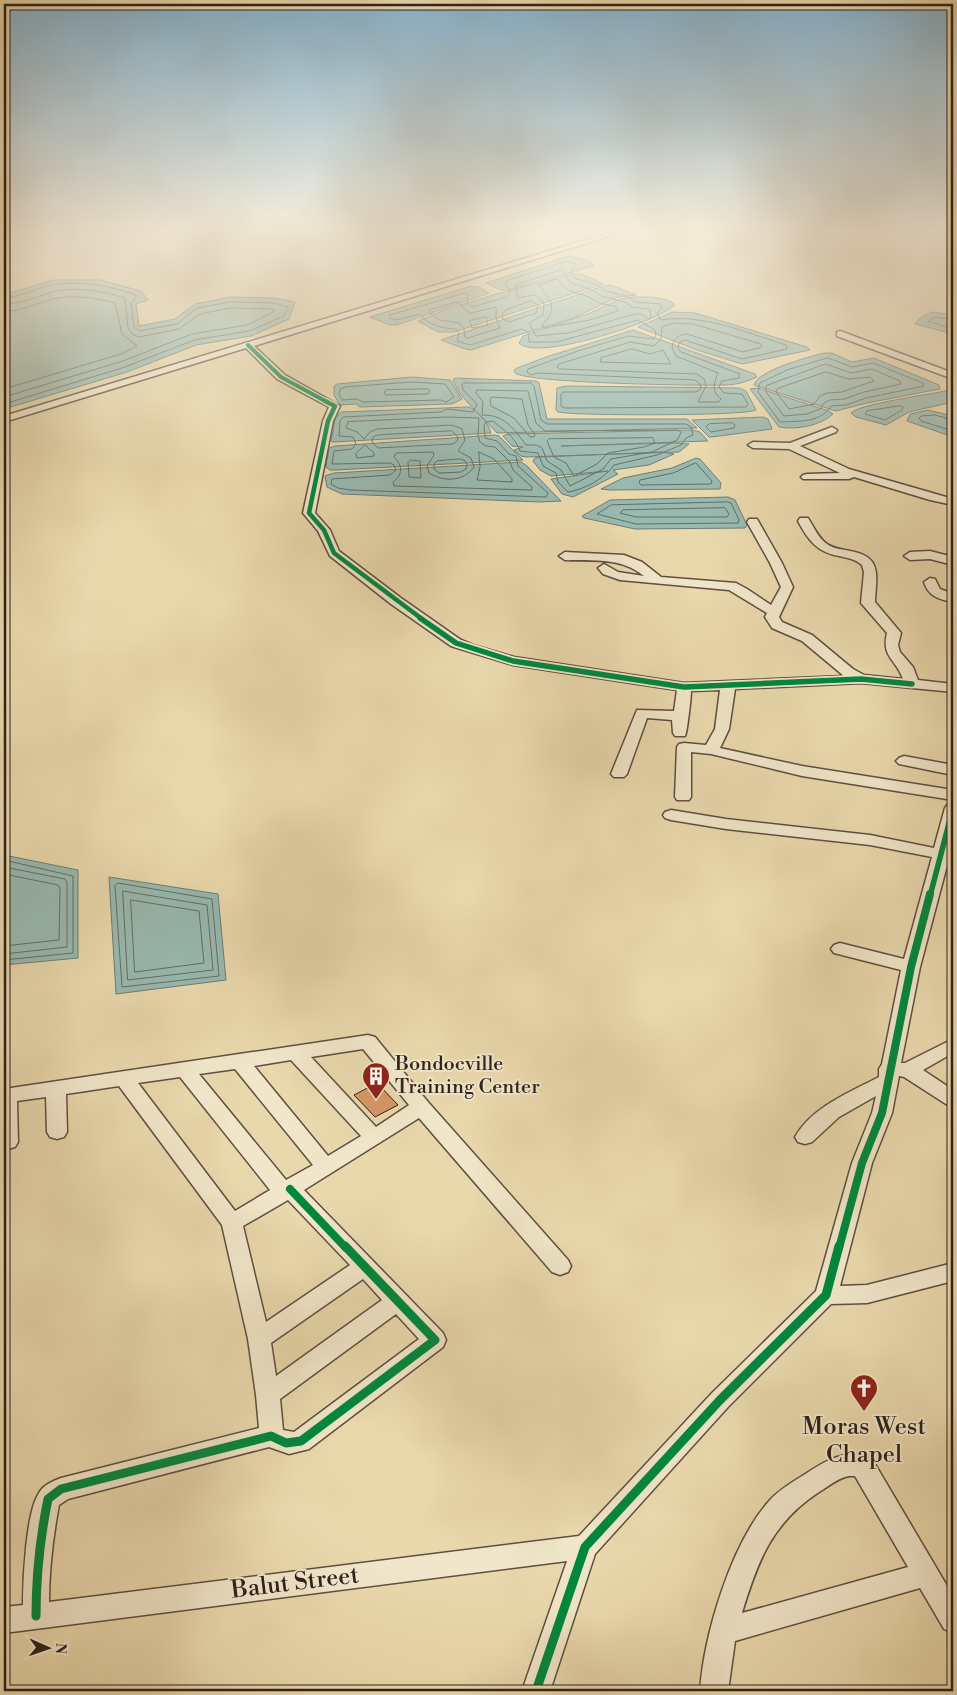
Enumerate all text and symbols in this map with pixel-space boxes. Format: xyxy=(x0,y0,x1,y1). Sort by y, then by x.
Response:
place label: Bondocville Training Center xyxy=(394,1052,540,1100)
building icon: Bondocville Training Center xyxy=(361,1061,391,1100)
church icon: Moras West Chapel xyxy=(849,1373,879,1412)
place label: Moras West Chapel xyxy=(802,1412,927,1470)
street label: Balut Street xyxy=(228,1560,361,1606)
north arrow xyxy=(22,1622,72,1672)
text: N xyxy=(51,1643,69,1654)

